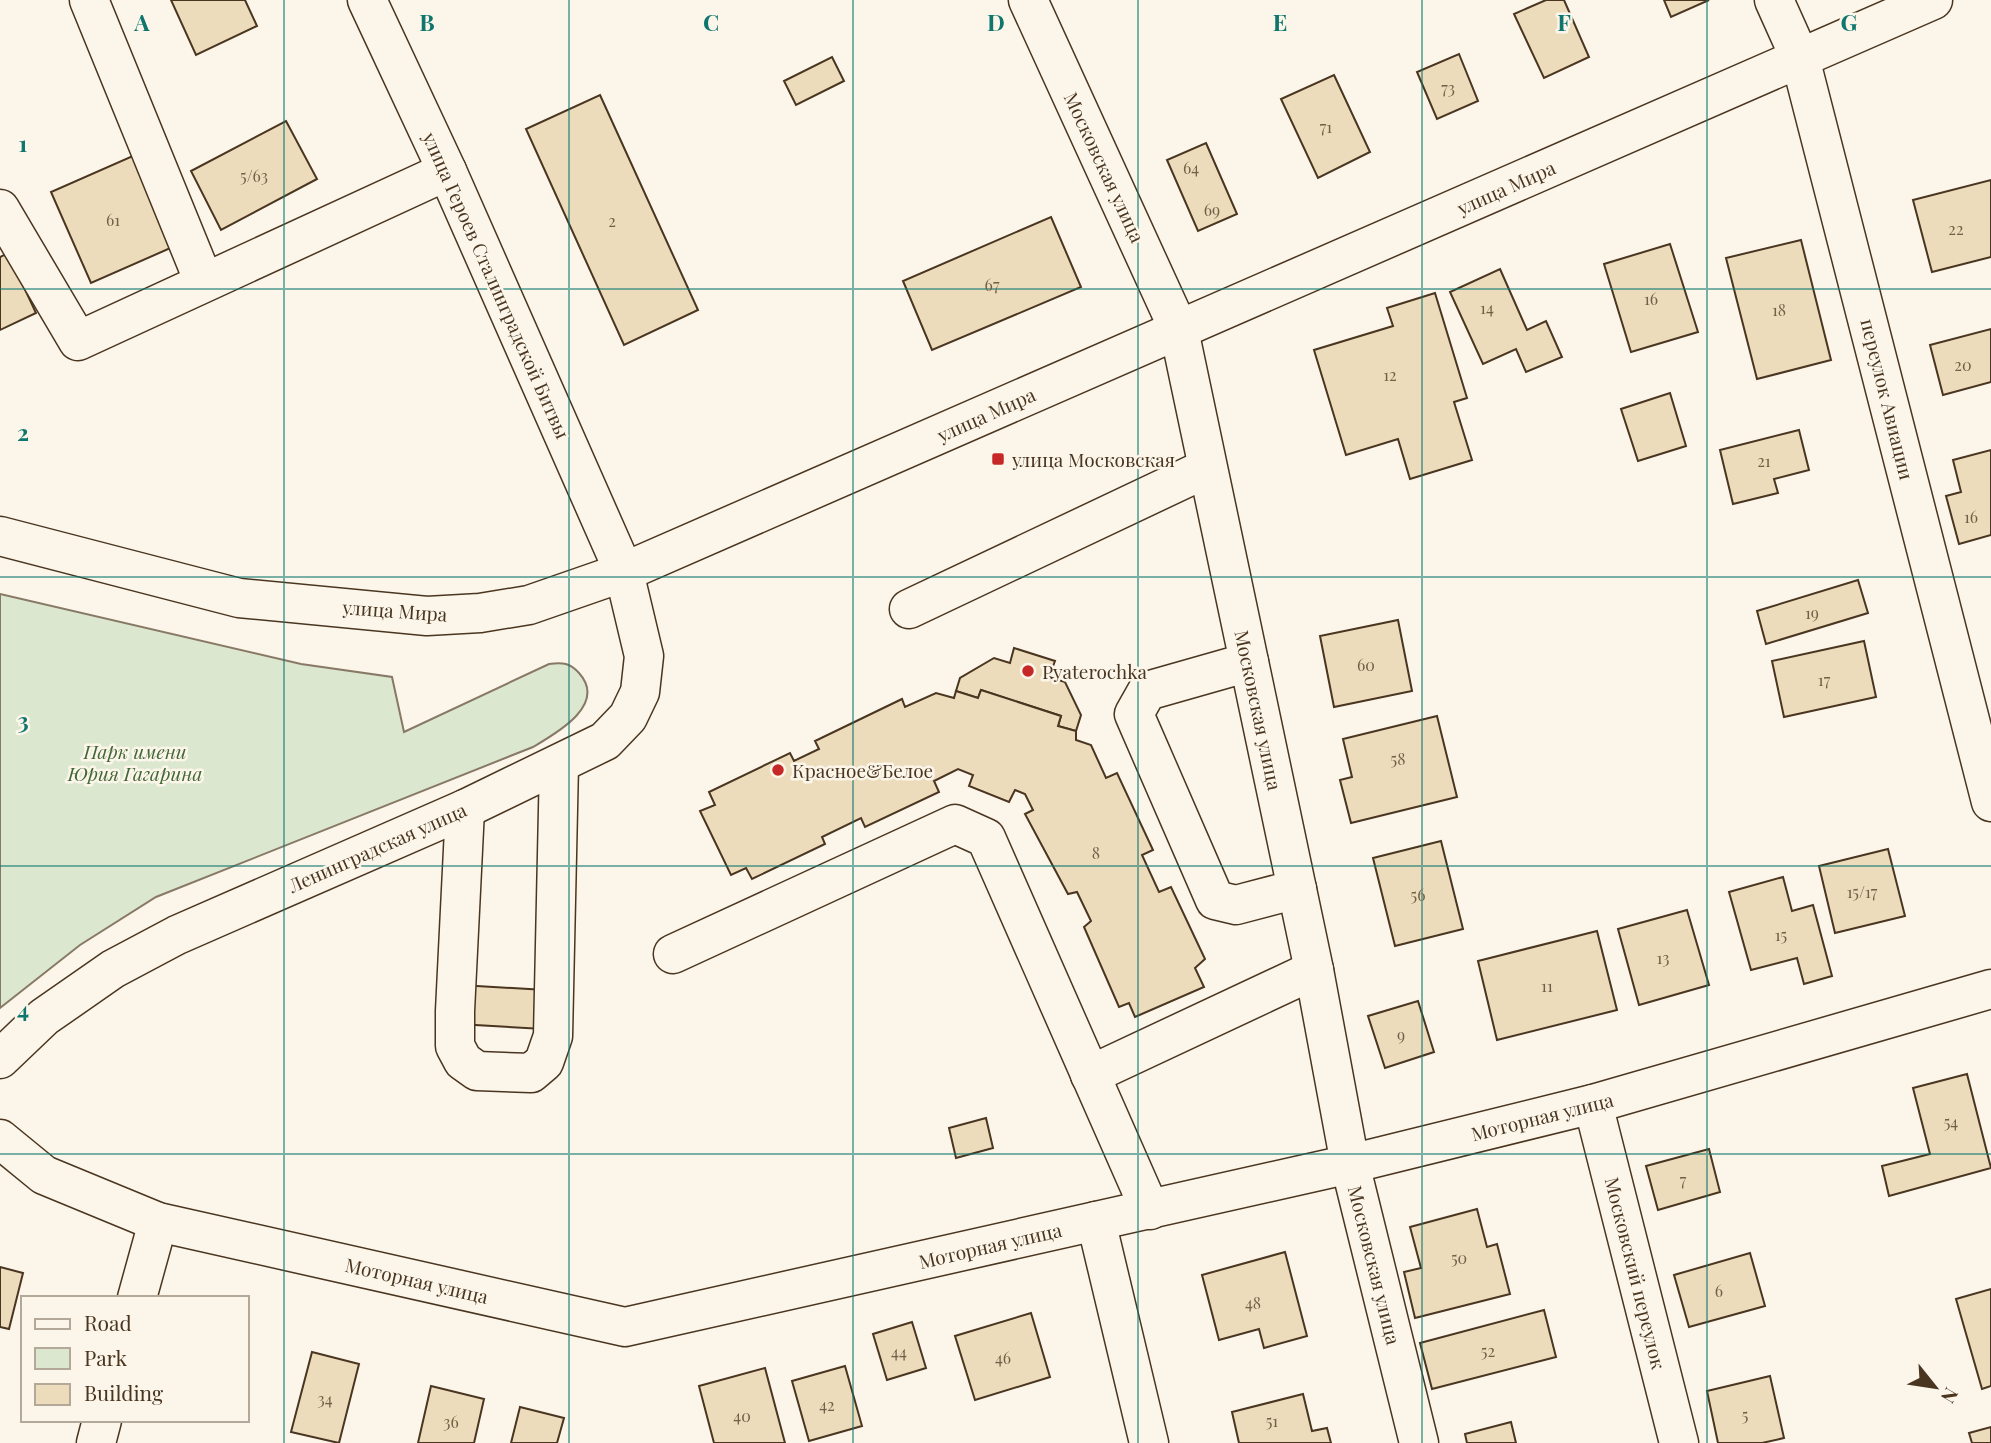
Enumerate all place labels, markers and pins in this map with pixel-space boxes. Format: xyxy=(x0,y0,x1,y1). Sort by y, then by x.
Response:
place label: улица Московская xyxy=(1011,446,1175,472)
marker: улица Московская xyxy=(990,451,1006,467)
place label: Pyaterochka xyxy=(1042,658,1148,684)
marker: Pyaterochka xyxy=(1020,663,1036,679)
place label: Красное&Белое xyxy=(792,757,933,783)
marker: Красное&Белое xyxy=(770,762,786,778)

